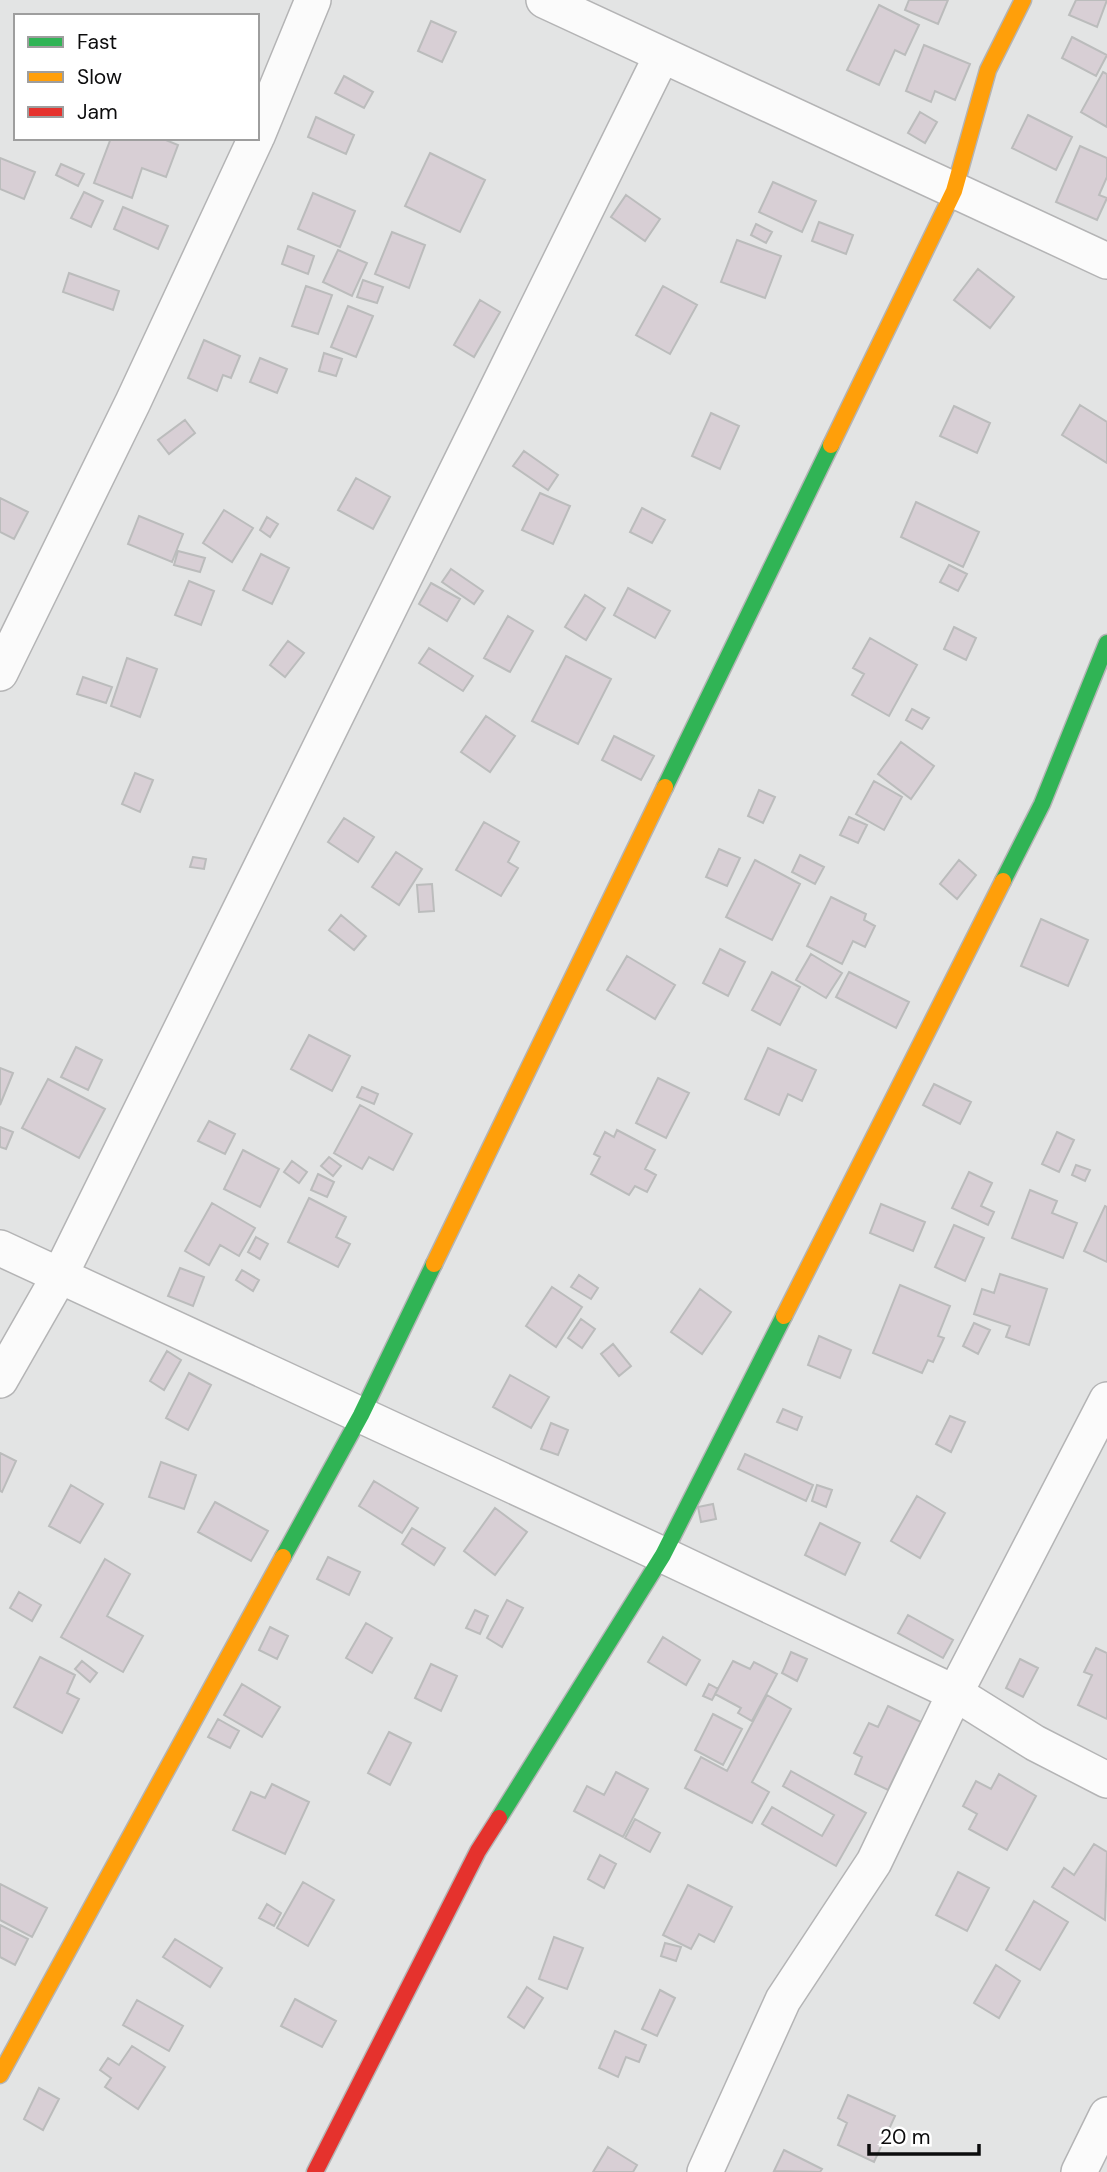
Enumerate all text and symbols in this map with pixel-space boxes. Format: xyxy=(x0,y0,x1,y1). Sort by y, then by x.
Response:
legend xyxy=(14,14,259,140)
text: Fast xyxy=(77,28,117,56)
text: Slow xyxy=(77,63,122,91)
text: Jam xyxy=(77,98,118,126)
scale bar xyxy=(869,2112,979,2156)
text: 20 m xyxy=(880,2123,931,2151)

